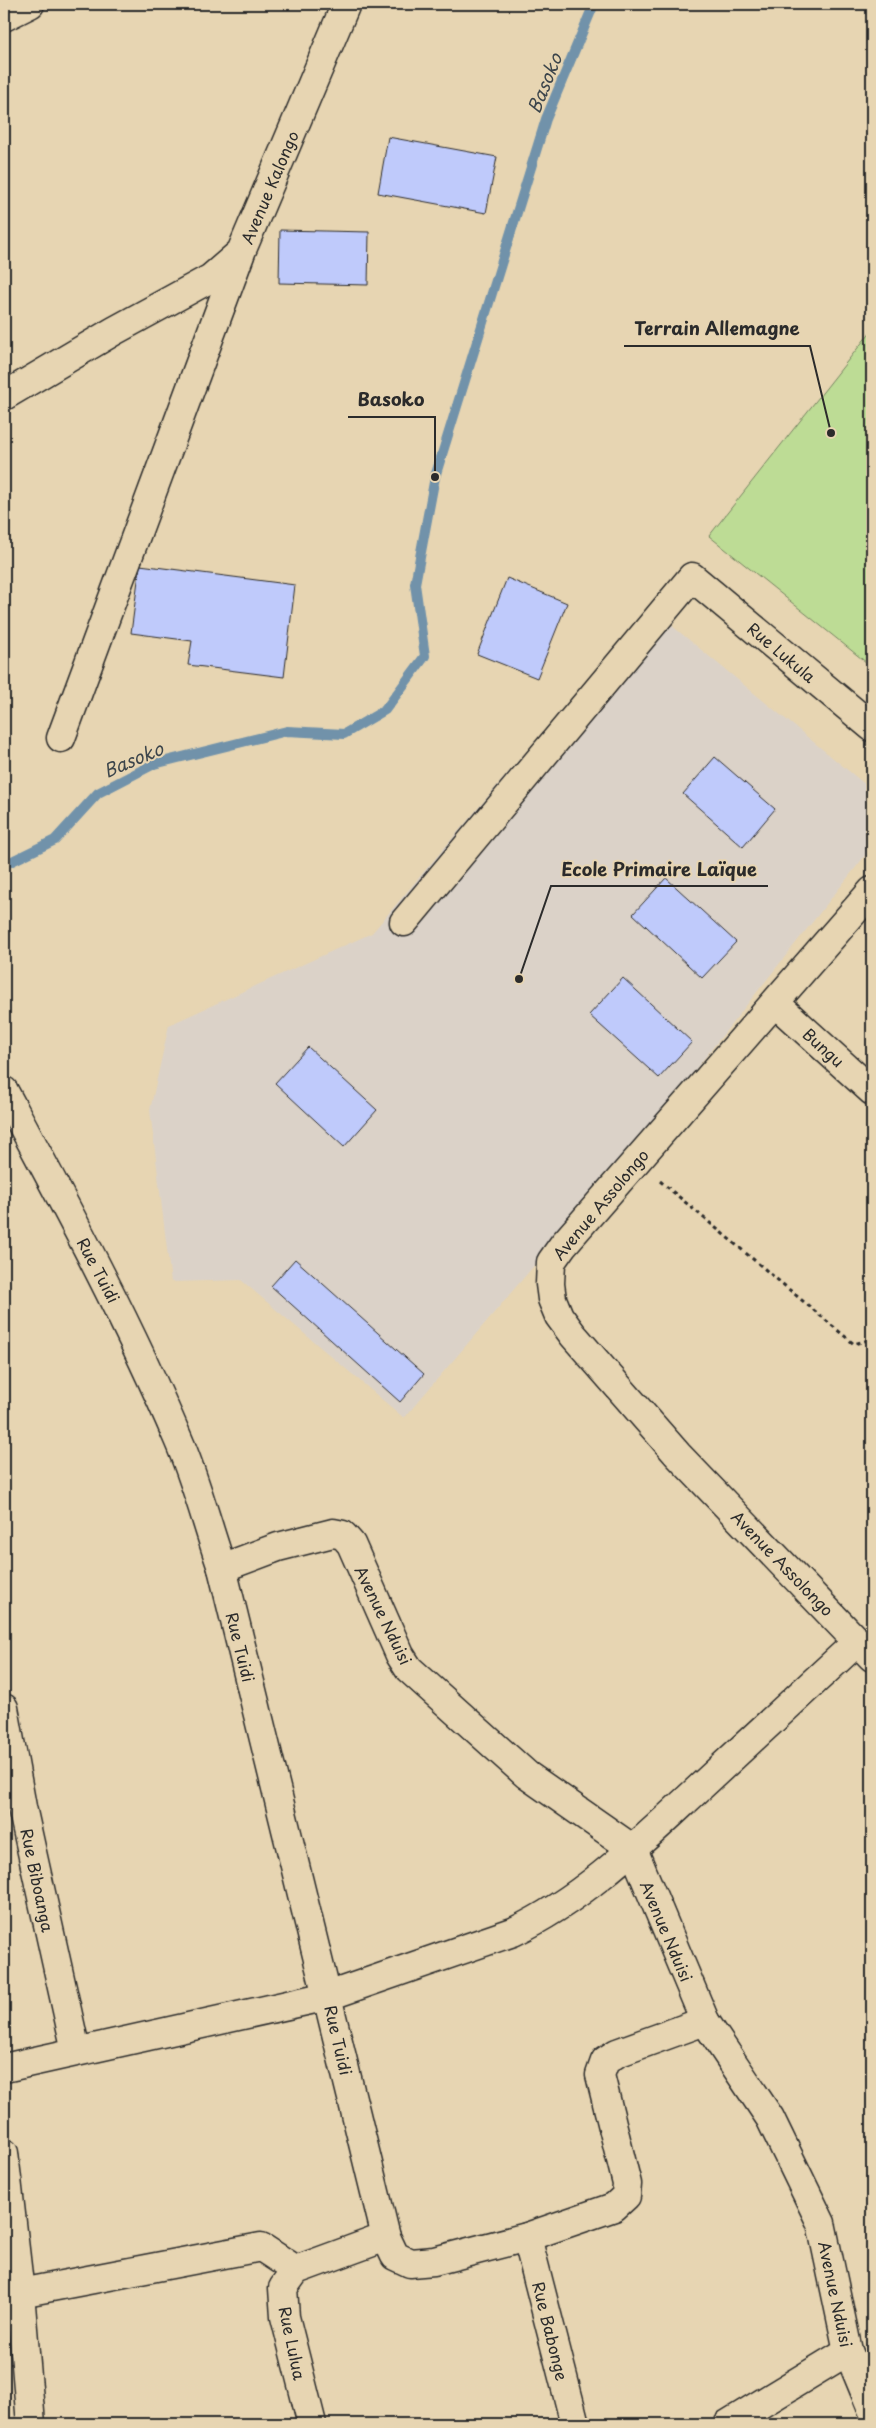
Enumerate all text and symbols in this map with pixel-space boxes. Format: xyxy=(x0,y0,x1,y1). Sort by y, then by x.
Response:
water label: Basoko xyxy=(520,48,569,117)
street label: Avenue Kalongo xyxy=(234,126,304,248)
callout: Terrain Allemagne xyxy=(624,313,810,346)
text: Terrain Allemagne xyxy=(634,314,800,341)
callout: Basoko xyxy=(348,384,435,417)
text: Basoko xyxy=(358,385,425,412)
street label: Rue Lukula xyxy=(743,616,821,688)
water label: Basoko xyxy=(99,734,168,784)
callout: Ecole Primaire Laïque xyxy=(551,853,768,886)
text: Ecole Primaire Laïque xyxy=(561,855,757,882)
street label: Bungu xyxy=(798,1022,850,1072)
street label: Avenue Assolongo xyxy=(546,1143,654,1265)
street label: Rue Tuidi xyxy=(72,1233,126,1307)
street label: Avenue Assolongo xyxy=(726,1505,840,1621)
street label: Avenue Nduisi xyxy=(350,1561,418,1669)
street label: Rue Tuidi xyxy=(221,1610,261,1684)
street label: Rue Biboanga xyxy=(15,1826,61,1934)
street label: Avenue Nduisi xyxy=(635,1877,699,1985)
street label: Rue Tuidi xyxy=(319,2003,359,2077)
street label: Avenue Nduisi xyxy=(813,2239,859,2349)
street label: Rue Babonge xyxy=(527,2279,575,2383)
street label: Rue Lulua xyxy=(274,2304,313,2382)

